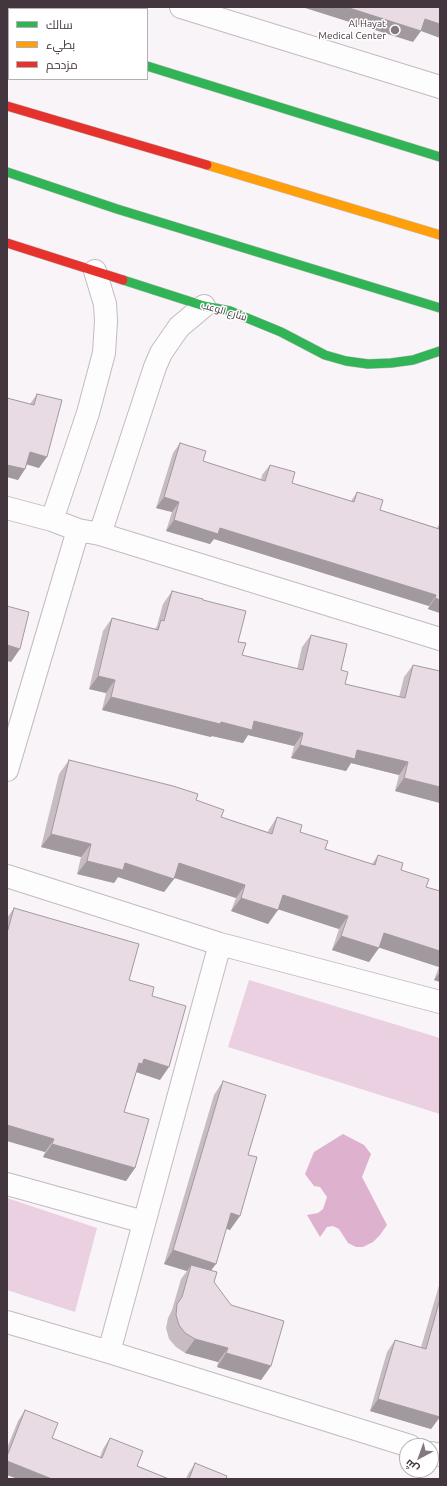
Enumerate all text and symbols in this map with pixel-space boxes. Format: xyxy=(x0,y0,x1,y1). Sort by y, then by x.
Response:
legend xyxy=(8,8,148,80)
text: سالك xyxy=(46,18,73,31)
place label: Al Hayat Medical Center xyxy=(318,18,386,42)
marker: Al Hayat Medical Center xyxy=(389,24,401,36)
text: بطيء xyxy=(46,38,75,51)
text: مزدحم xyxy=(46,58,78,71)
street label: شارع الوعب xyxy=(200,299,248,323)
north arrow xyxy=(399,1438,439,1478)
text: ش xyxy=(403,1457,421,1475)

